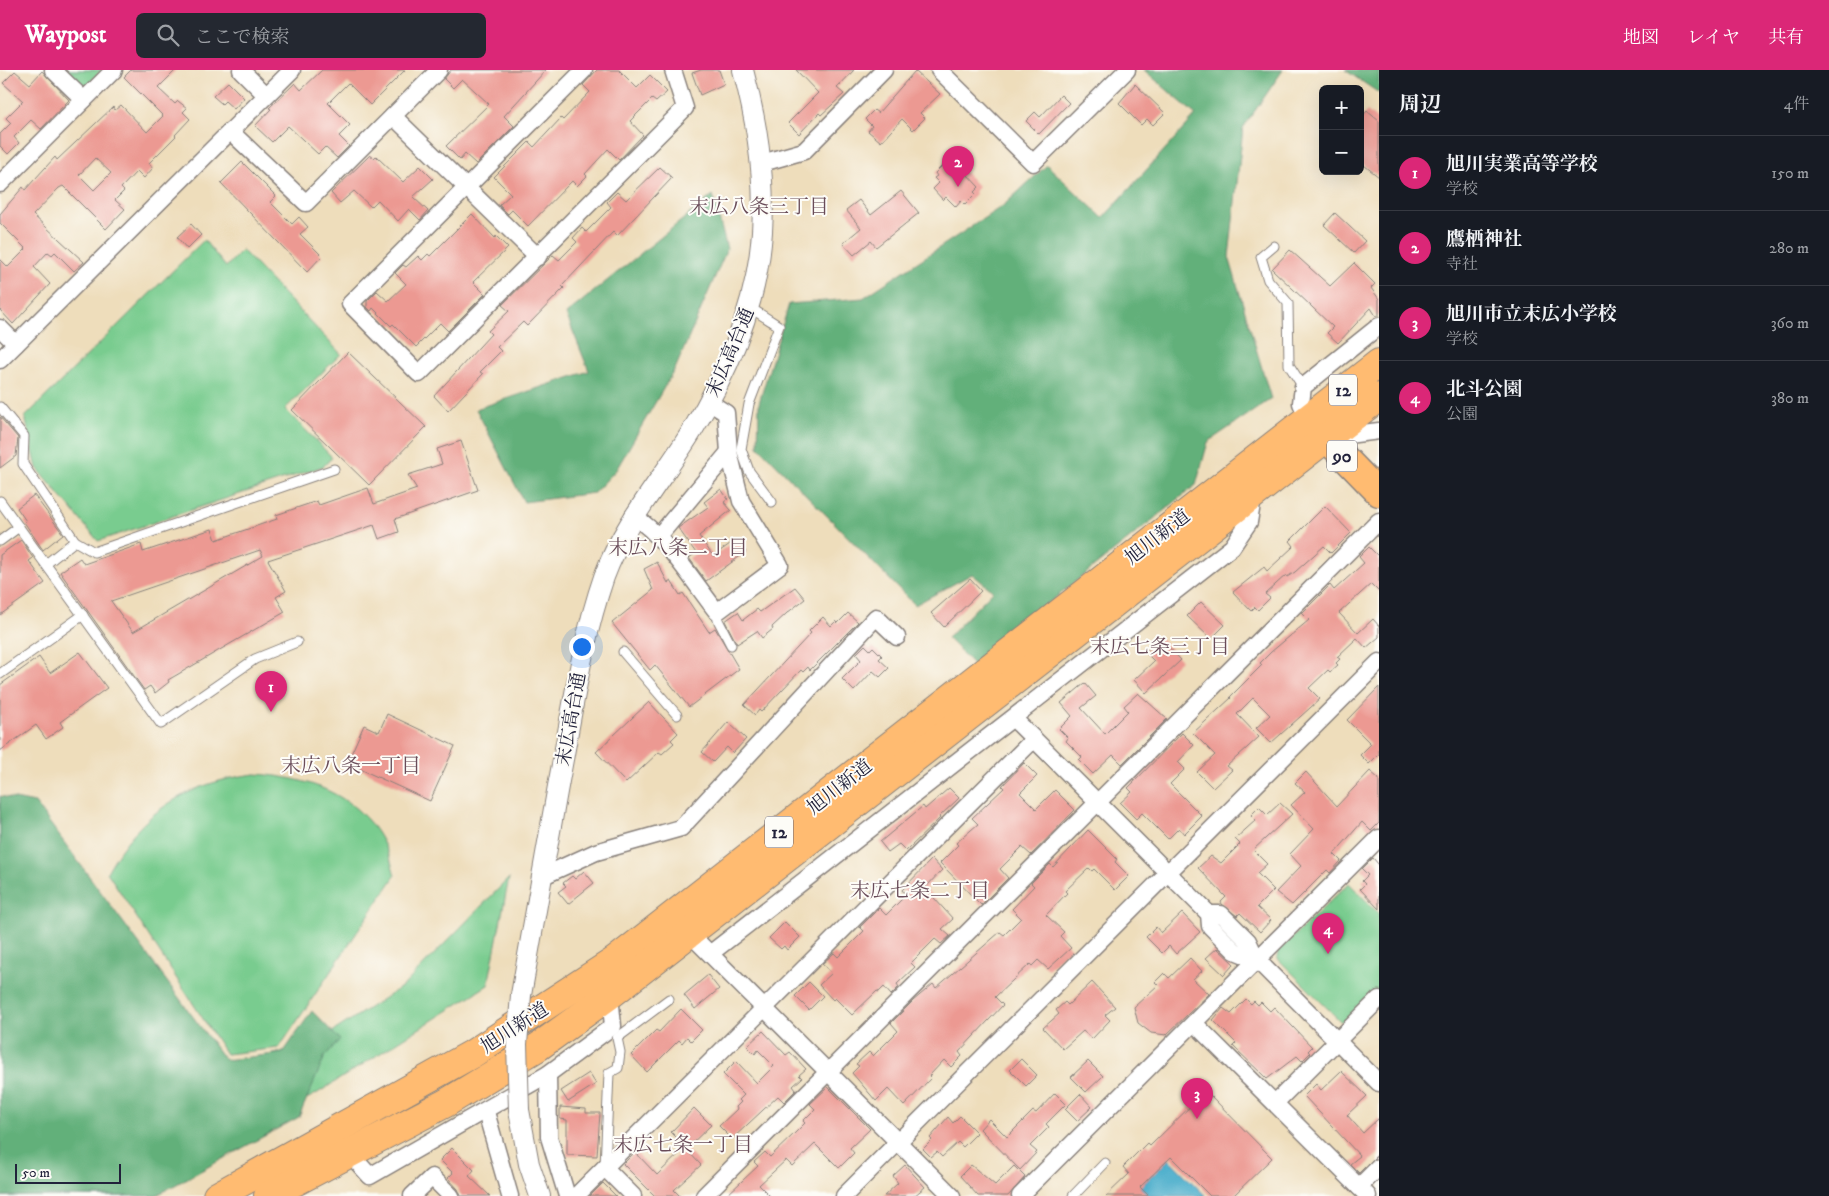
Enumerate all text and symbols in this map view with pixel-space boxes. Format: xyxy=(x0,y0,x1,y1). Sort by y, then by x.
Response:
search box xyxy=(136,13,486,58)
text: Waypost xyxy=(25,20,106,50)
icon: search xyxy=(154,21,182,49)
text: ここで検索 xyxy=(194,26,289,49)
text: 地図 xyxy=(1623,27,1659,49)
text: レイヤ xyxy=(1687,27,1740,49)
text: 共有 xyxy=(1768,27,1804,49)
map controls xyxy=(1319,85,1364,175)
button: + xyxy=(1319,85,1364,130)
text: 周辺 xyxy=(1399,92,1441,118)
text: 4件 xyxy=(1784,94,1809,114)
button: − xyxy=(1319,130,1364,175)
pin: 2 xyxy=(942,146,974,187)
text: 旭川実業高等学校 xyxy=(1446,153,1598,176)
text: 1 xyxy=(1412,163,1418,183)
text: 150 m xyxy=(1771,163,1809,183)
text: 学校 xyxy=(1446,179,1478,199)
district label: 末広八条三丁目 xyxy=(689,195,829,220)
text: 鷹栖神社 xyxy=(1446,228,1522,251)
text: 2 xyxy=(1411,238,1419,258)
text: 280 m xyxy=(1769,238,1809,258)
text: 寺社 xyxy=(1446,254,1478,274)
text: 旭川市立末広小学校 xyxy=(1446,303,1617,326)
street label: 末広高台通 xyxy=(701,304,760,401)
text: 3 xyxy=(1412,313,1418,333)
text: 360 m xyxy=(1771,313,1809,333)
text: 学校 xyxy=(1446,329,1478,349)
road number: 12 xyxy=(1329,374,1357,406)
text: 北斗公園 xyxy=(1446,378,1522,401)
text: 4 xyxy=(1410,388,1420,408)
text: 380 m xyxy=(1771,388,1809,408)
text: 公園 xyxy=(1446,404,1478,424)
road number: 90 xyxy=(1327,441,1357,472)
street label: 旭川新道 xyxy=(1121,505,1195,570)
district label: 末広八条二丁目 xyxy=(608,536,748,561)
your location xyxy=(569,634,595,660)
district label: 末広七条三丁目 xyxy=(1090,635,1230,660)
street label: 末広高台通 xyxy=(552,670,591,768)
pin: 1 xyxy=(255,671,287,712)
district label: 末広八条一丁目 xyxy=(281,754,421,779)
street label: 旭川新道 xyxy=(803,755,877,820)
road number: 12 xyxy=(765,816,793,848)
district label: 末広七条二丁目 xyxy=(850,879,990,904)
pin: 4 xyxy=(1312,913,1344,954)
street label: 旭川新道 xyxy=(477,998,553,1059)
pin: 3 xyxy=(1181,1078,1213,1119)
district label: 末広七条一丁目 xyxy=(613,1133,753,1158)
scale bar xyxy=(15,1161,121,1184)
text: 50 m xyxy=(22,1164,50,1182)

